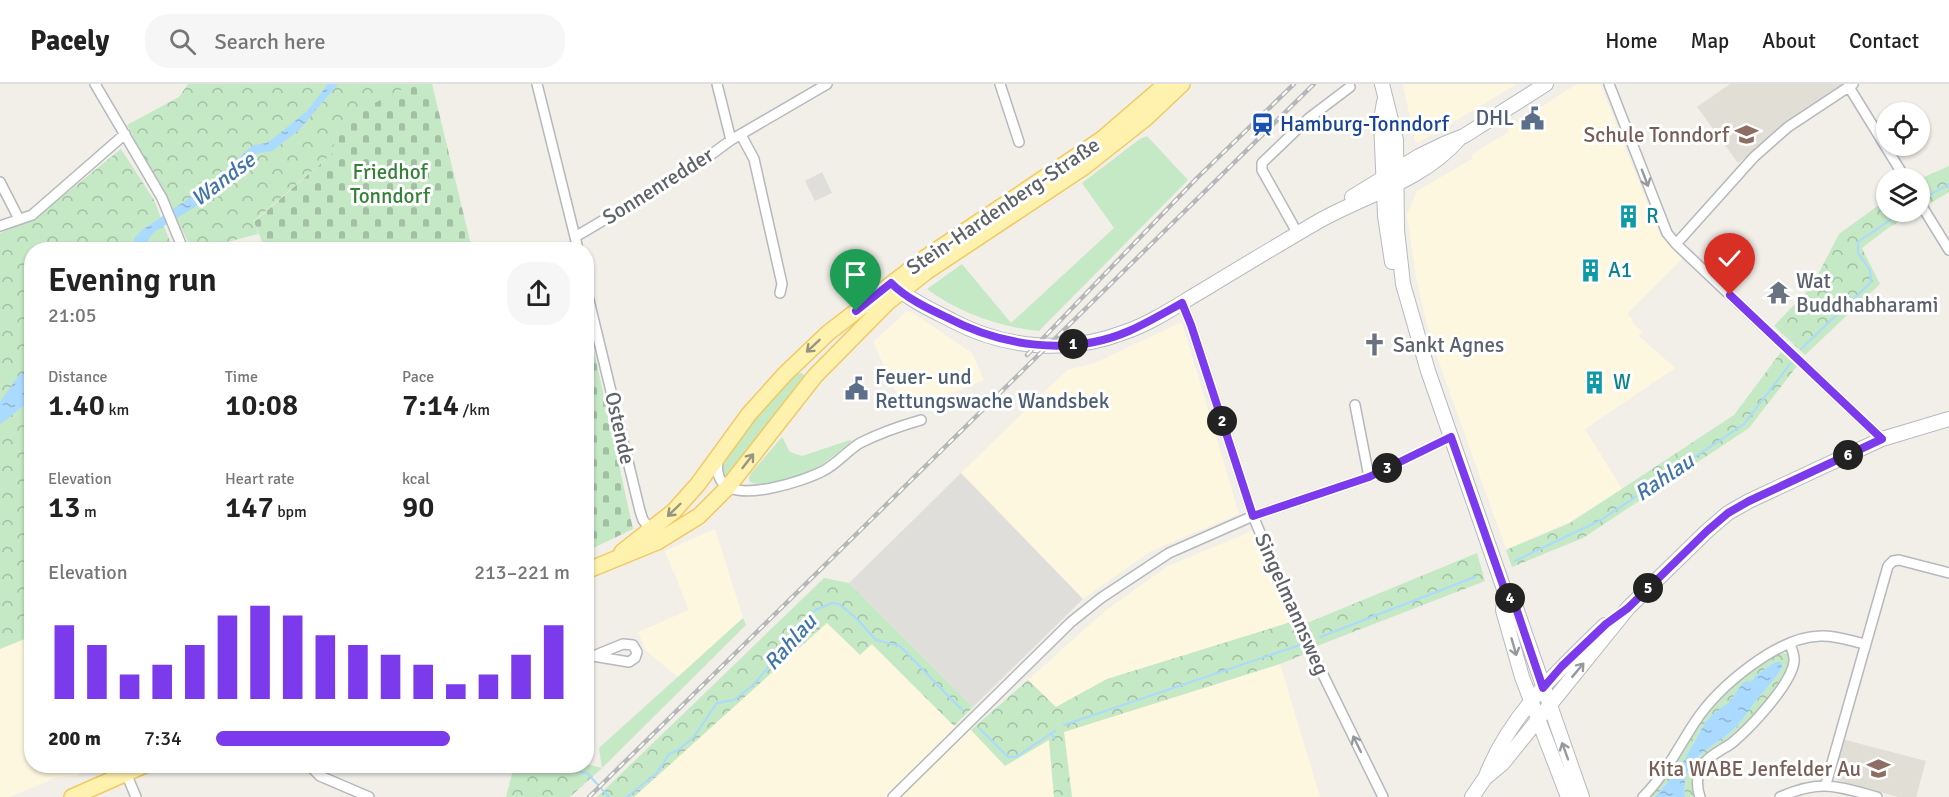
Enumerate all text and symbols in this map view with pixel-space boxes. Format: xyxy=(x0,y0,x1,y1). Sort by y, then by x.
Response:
search box xyxy=(145,14,565,68)
text: Pacely xyxy=(30,24,109,58)
icon: search xyxy=(166,25,199,58)
text: Search here xyxy=(214,28,325,55)
text: Home xyxy=(1605,28,1658,54)
text: Map xyxy=(1691,28,1729,54)
text: About xyxy=(1762,28,1816,54)
text: Contact xyxy=(1849,28,1919,54)
map controls xyxy=(1876,102,1930,222)
button: locate xyxy=(1876,102,1930,156)
place label: DHL xyxy=(1475,105,1514,131)
public building icon: DHL xyxy=(1519,105,1545,131)
station icon: Hamburg-Tonndorf xyxy=(1249,111,1275,137)
place label: Hamburg-Tonndorf xyxy=(1280,111,1450,137)
place label: Schule Tonndorf xyxy=(1584,122,1730,148)
school or university icon: Schule Tonndorf xyxy=(1734,122,1760,148)
street label: Stein-Hardenberg-Straße xyxy=(901,132,1105,280)
street label: Sonnenredder xyxy=(598,142,718,230)
water label: Wandse xyxy=(186,146,261,212)
park label: Friedhof Tonndorf xyxy=(350,159,431,209)
one-way arrow xyxy=(1641,168,1652,187)
button: layers xyxy=(1876,168,1930,222)
building icon: R xyxy=(1615,203,1641,229)
place label: R xyxy=(1646,203,1659,229)
pin xyxy=(1704,233,1755,295)
icon: check xyxy=(1713,242,1746,275)
pin xyxy=(830,249,881,311)
building icon: A1 xyxy=(1577,257,1603,283)
place label: A1 xyxy=(1608,257,1632,283)
icon: arrive xyxy=(839,258,872,291)
text: Evening run xyxy=(48,260,217,301)
button: share xyxy=(507,262,570,325)
place label: Wat Buddhabharami xyxy=(1796,268,1938,318)
temple icon: Wat Buddhabharami xyxy=(1765,280,1791,306)
text: 21:05 xyxy=(48,303,97,328)
pin: 1 xyxy=(1058,329,1088,359)
church icon: Sankt Agnes xyxy=(1362,332,1388,358)
place label: Sankt Agnes xyxy=(1393,332,1504,358)
text: 1 xyxy=(1069,334,1077,354)
one-way arrow xyxy=(806,339,821,353)
place label: Feuer- und Rettungswache Wandsbek xyxy=(875,364,1110,414)
text: Distance xyxy=(48,367,108,387)
text: Time xyxy=(225,367,258,387)
text: Pace xyxy=(402,367,434,387)
building icon: W xyxy=(1582,369,1608,395)
place label: W xyxy=(1613,369,1631,395)
public building icon: Feuer- und Rettungswache Wandsbek xyxy=(844,376,870,402)
text: 1.40 xyxy=(48,387,105,424)
text: 10:08 xyxy=(225,387,298,424)
text: 7:14 xyxy=(402,387,459,424)
street label: Ostende xyxy=(599,389,641,467)
text: km xyxy=(105,400,129,420)
text: /km xyxy=(459,400,490,420)
pin: 2 xyxy=(1207,406,1237,436)
text: 2 xyxy=(1218,411,1226,431)
pin: 6 xyxy=(1833,440,1863,470)
text: 6 xyxy=(1844,445,1852,465)
water label: Rahlau xyxy=(1629,446,1700,507)
pin: 3 xyxy=(1372,453,1402,483)
one-way arrow xyxy=(741,454,754,470)
text: 3 xyxy=(1383,458,1391,478)
text: Elevation xyxy=(48,469,112,489)
text: Heart rate xyxy=(225,469,294,489)
text: kcal xyxy=(402,469,430,489)
text: 13 xyxy=(48,489,80,526)
text: 147 xyxy=(225,489,274,526)
text: 90 xyxy=(402,489,434,526)
text: m xyxy=(80,502,97,522)
text: bpm xyxy=(274,502,307,522)
one-way arrow xyxy=(666,503,681,518)
street label: Singelmannsweg xyxy=(1249,529,1335,679)
text: Elevation xyxy=(48,560,128,585)
text: 213–221 m xyxy=(474,560,570,585)
pin: 5 xyxy=(1633,573,1663,603)
text: 5 xyxy=(1644,578,1652,598)
pin: 4 xyxy=(1495,583,1525,613)
text: 4 xyxy=(1506,588,1514,608)
water label: Rahlau xyxy=(758,607,823,676)
one-way arrow xyxy=(1509,637,1520,656)
one-way arrow xyxy=(1571,662,1584,678)
text: 200 m xyxy=(48,726,101,751)
text: 7:34 xyxy=(144,726,182,751)
one-way arrow xyxy=(1351,736,1363,754)
one-way arrow xyxy=(1559,743,1570,761)
place label: Kita WABE Jenfelder Au xyxy=(1648,756,1861,782)
school or university icon: Kita WABE Jenfelder Au xyxy=(1866,756,1892,782)

